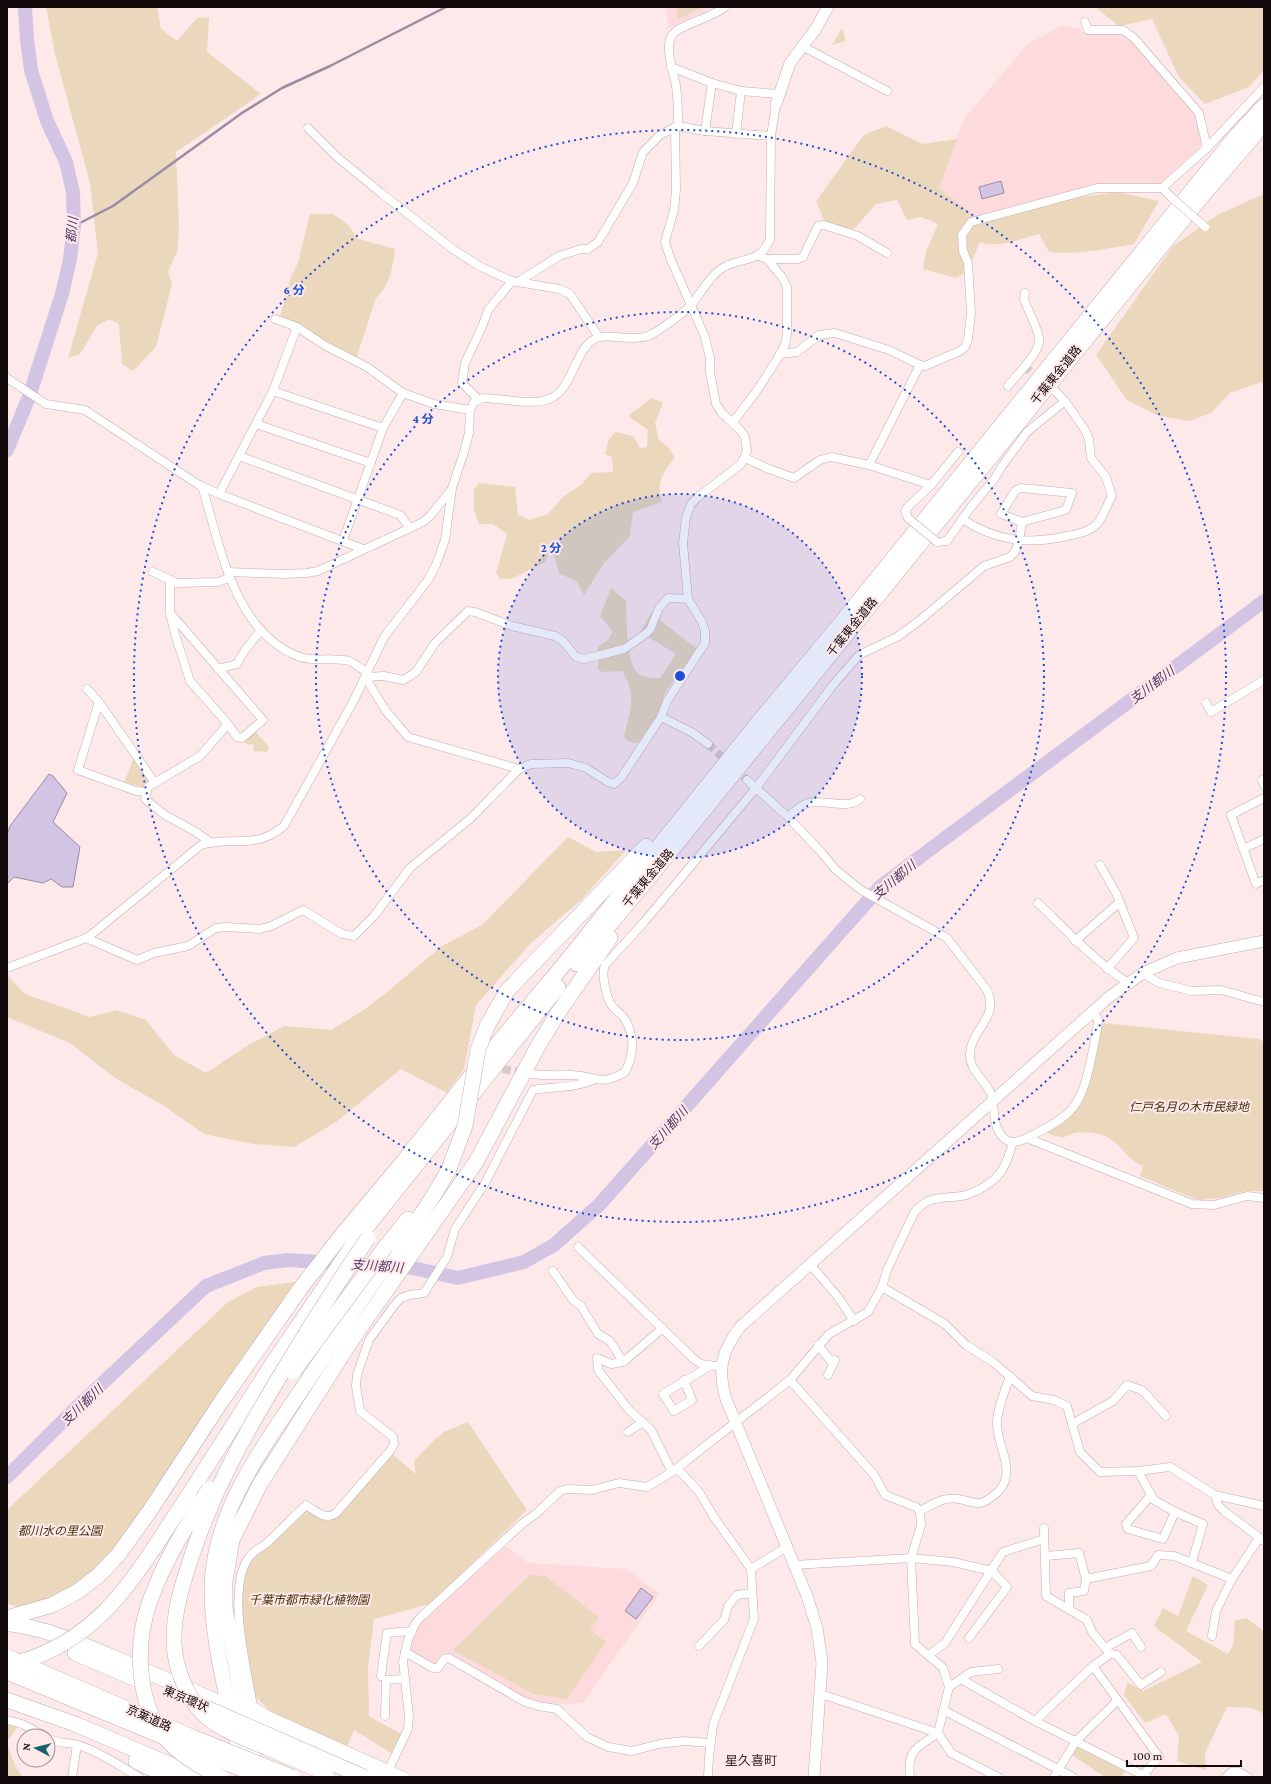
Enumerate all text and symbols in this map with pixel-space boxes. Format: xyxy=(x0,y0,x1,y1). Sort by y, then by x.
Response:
water label: 都川 xyxy=(63,214,81,244)
text: 6 分 xyxy=(284,283,304,297)
street label: 千葉東金道路 xyxy=(1028,343,1084,407)
text: 4 分 xyxy=(413,412,433,426)
text: 2 分 xyxy=(541,541,561,555)
street label: 千葉東金道路 xyxy=(824,595,880,659)
water label: 支川都川 xyxy=(1127,662,1179,707)
centre of rings xyxy=(673,669,687,683)
street label: 千葉東金道路 xyxy=(619,846,677,910)
water label: 支川都川 xyxy=(869,856,920,902)
park label: 仁戸名月の木市民緑地 xyxy=(1129,1100,1251,1114)
water label: 支川都川 xyxy=(645,1102,692,1152)
water label: 支川都川 xyxy=(351,1257,405,1275)
water label: 支川都川 xyxy=(58,1380,107,1428)
park label: 都川水の里公園 xyxy=(18,1524,104,1538)
park label: 千葉市都市緑化植物園 xyxy=(249,1593,371,1607)
street label: 東京環状 xyxy=(161,1683,211,1715)
street label: 京葉道路 xyxy=(124,1702,174,1734)
north arrow xyxy=(16,1728,56,1768)
text: N xyxy=(20,1742,33,1751)
scale bar xyxy=(1127,1742,1241,1768)
text: 100 m xyxy=(1133,1749,1163,1763)
district label: 星久喜町 xyxy=(725,1753,777,1768)

